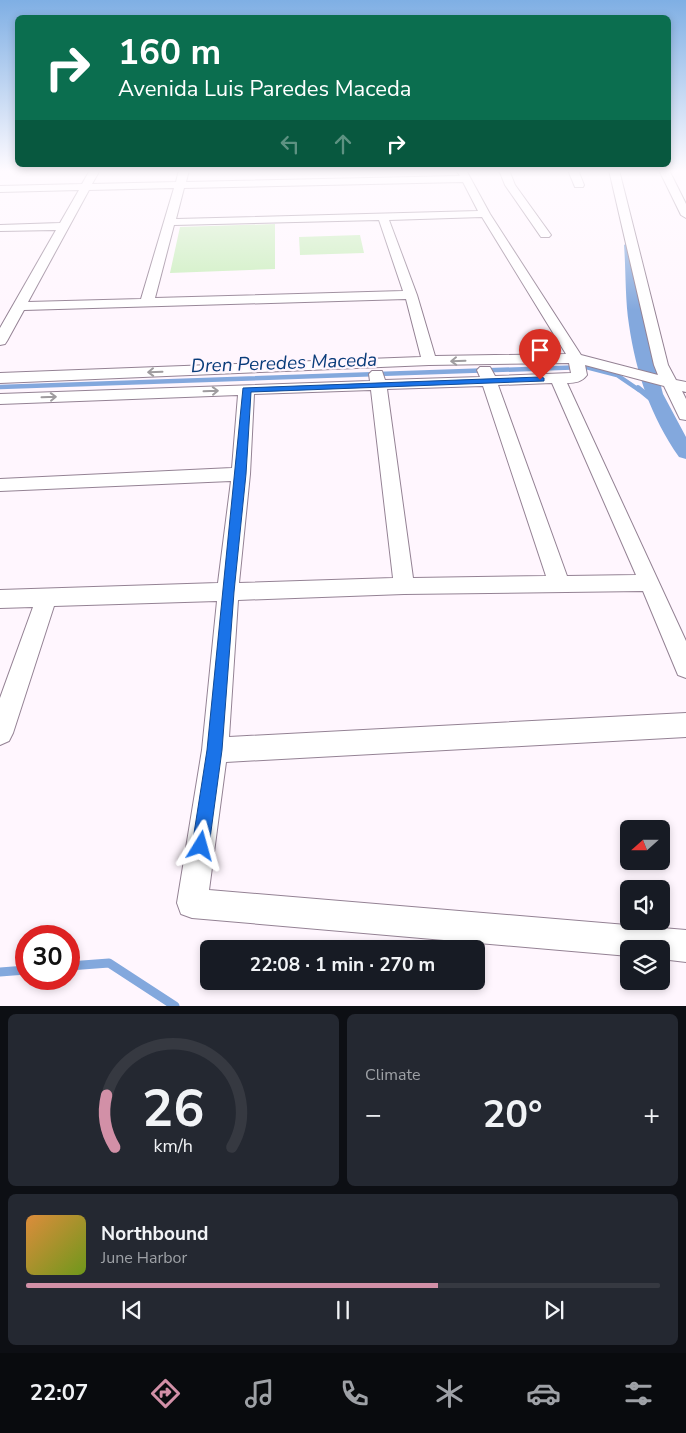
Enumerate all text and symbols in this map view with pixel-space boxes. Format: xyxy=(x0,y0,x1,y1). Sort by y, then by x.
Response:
text: 160 m xyxy=(118,29,221,76)
icon: right xyxy=(35,35,100,100)
text: Avenida Luis Paredes Maceda xyxy=(118,74,411,104)
icon: left xyxy=(276,130,304,158)
icon: ahead xyxy=(329,130,357,158)
icon: right xyxy=(382,130,410,158)
pin xyxy=(519,329,561,380)
icon: arrive xyxy=(526,336,554,364)
water label: Dren Peredes Maceda xyxy=(190,347,378,379)
one-way arrow xyxy=(450,356,466,365)
one-way arrow xyxy=(148,367,164,377)
one-way arrow xyxy=(202,386,219,396)
one-way arrow xyxy=(40,392,56,401)
position arrow xyxy=(174,819,226,871)
north arrow xyxy=(620,820,670,870)
map controls xyxy=(620,820,670,990)
button: sound xyxy=(620,880,670,930)
speed limit sign: 30 xyxy=(15,925,80,990)
button: layers xyxy=(620,940,670,990)
text: 22:08 · 1 min · 270 m xyxy=(250,952,435,978)
text: Climate xyxy=(365,1064,420,1086)
text: 26 xyxy=(142,1073,205,1144)
text: 20° xyxy=(482,1089,543,1140)
text: − xyxy=(365,1096,382,1134)
text: + xyxy=(643,1096,660,1134)
text: km/h xyxy=(154,1134,193,1158)
text: Northbound xyxy=(101,1221,208,1247)
text: June Harbor xyxy=(101,1247,187,1269)
icon: previous xyxy=(118,1296,146,1324)
icon: pause xyxy=(329,1296,357,1324)
icon: next xyxy=(540,1296,568,1324)
icon: directions xyxy=(148,1376,183,1411)
icon: music xyxy=(242,1376,277,1411)
icon: phone xyxy=(337,1376,372,1411)
icon: climate xyxy=(432,1376,467,1411)
icon: car xyxy=(526,1376,561,1411)
icon: filters xyxy=(621,1376,656,1411)
text: 22:07 xyxy=(30,1378,88,1408)

